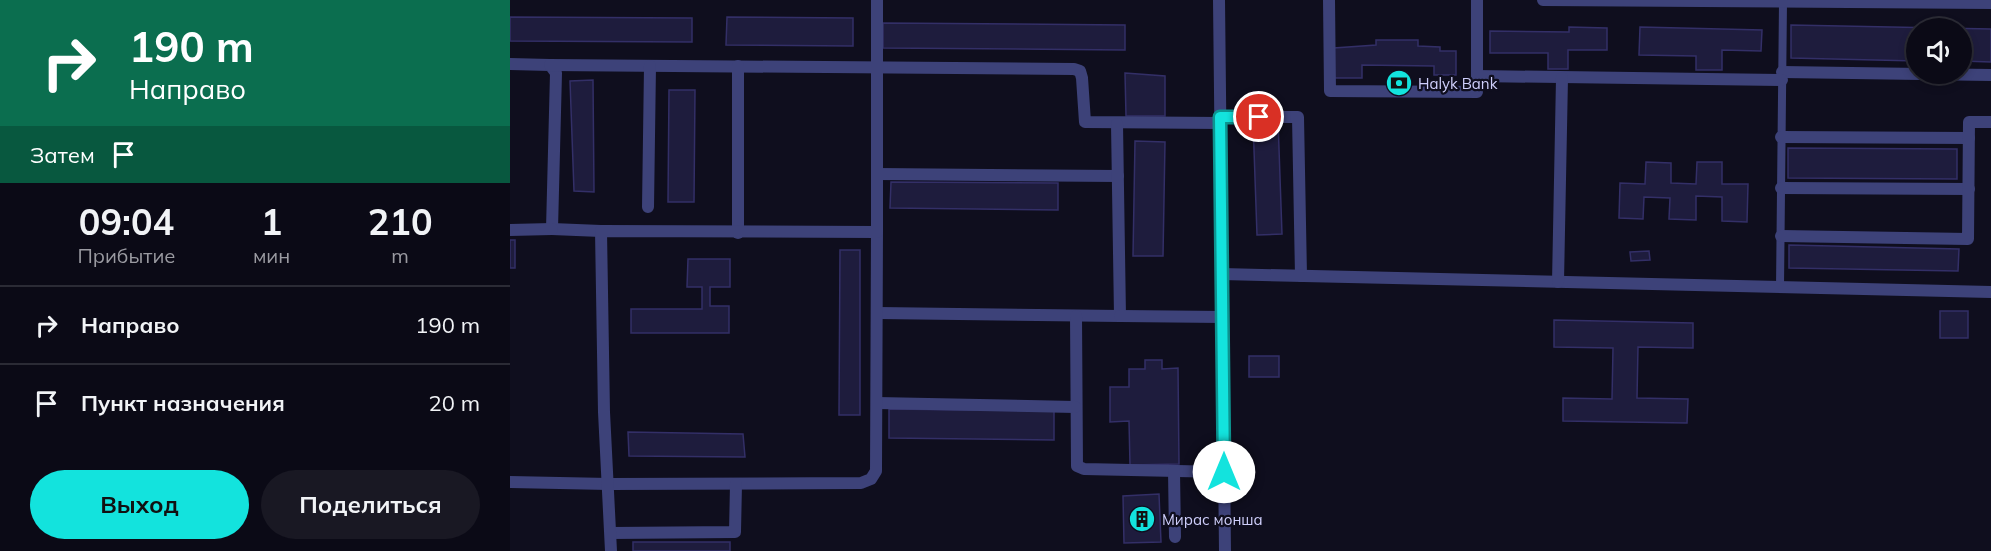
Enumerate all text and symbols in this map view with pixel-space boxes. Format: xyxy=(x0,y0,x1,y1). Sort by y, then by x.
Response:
map controls xyxy=(1906,18,1972,84)
button: sound xyxy=(1906,18,1972,84)
text: 190 m xyxy=(129,20,254,73)
icon: right xyxy=(30,24,108,102)
bank icon: Halyk Bank xyxy=(1384,68,1414,98)
text: Направо xyxy=(129,72,246,106)
place label: Halyk Bank xyxy=(1418,74,1498,93)
pin xyxy=(1233,91,1284,142)
icon: arrive xyxy=(1242,100,1275,133)
icon: arrive xyxy=(107,138,140,171)
text: Затем xyxy=(30,141,95,169)
text: 09:04 xyxy=(79,199,174,244)
text: 1 xyxy=(261,199,282,244)
text: 210 xyxy=(368,199,433,244)
text: Прибытие xyxy=(77,243,175,268)
text: мин xyxy=(253,243,290,268)
text: m xyxy=(391,243,409,268)
icon: right xyxy=(30,309,63,342)
text: Направо xyxy=(81,311,179,339)
text: 190 m xyxy=(415,311,480,339)
icon: arrive xyxy=(30,387,63,420)
text: Пункт назначения xyxy=(81,389,285,417)
text: 20 m xyxy=(429,389,480,417)
position arrow xyxy=(1192,440,1256,504)
button: Выход xyxy=(30,470,249,539)
button: Поделиться xyxy=(261,470,480,539)
building icon: Мирас монша xyxy=(1127,504,1157,534)
place label: Мирас монша xyxy=(1162,510,1263,529)

